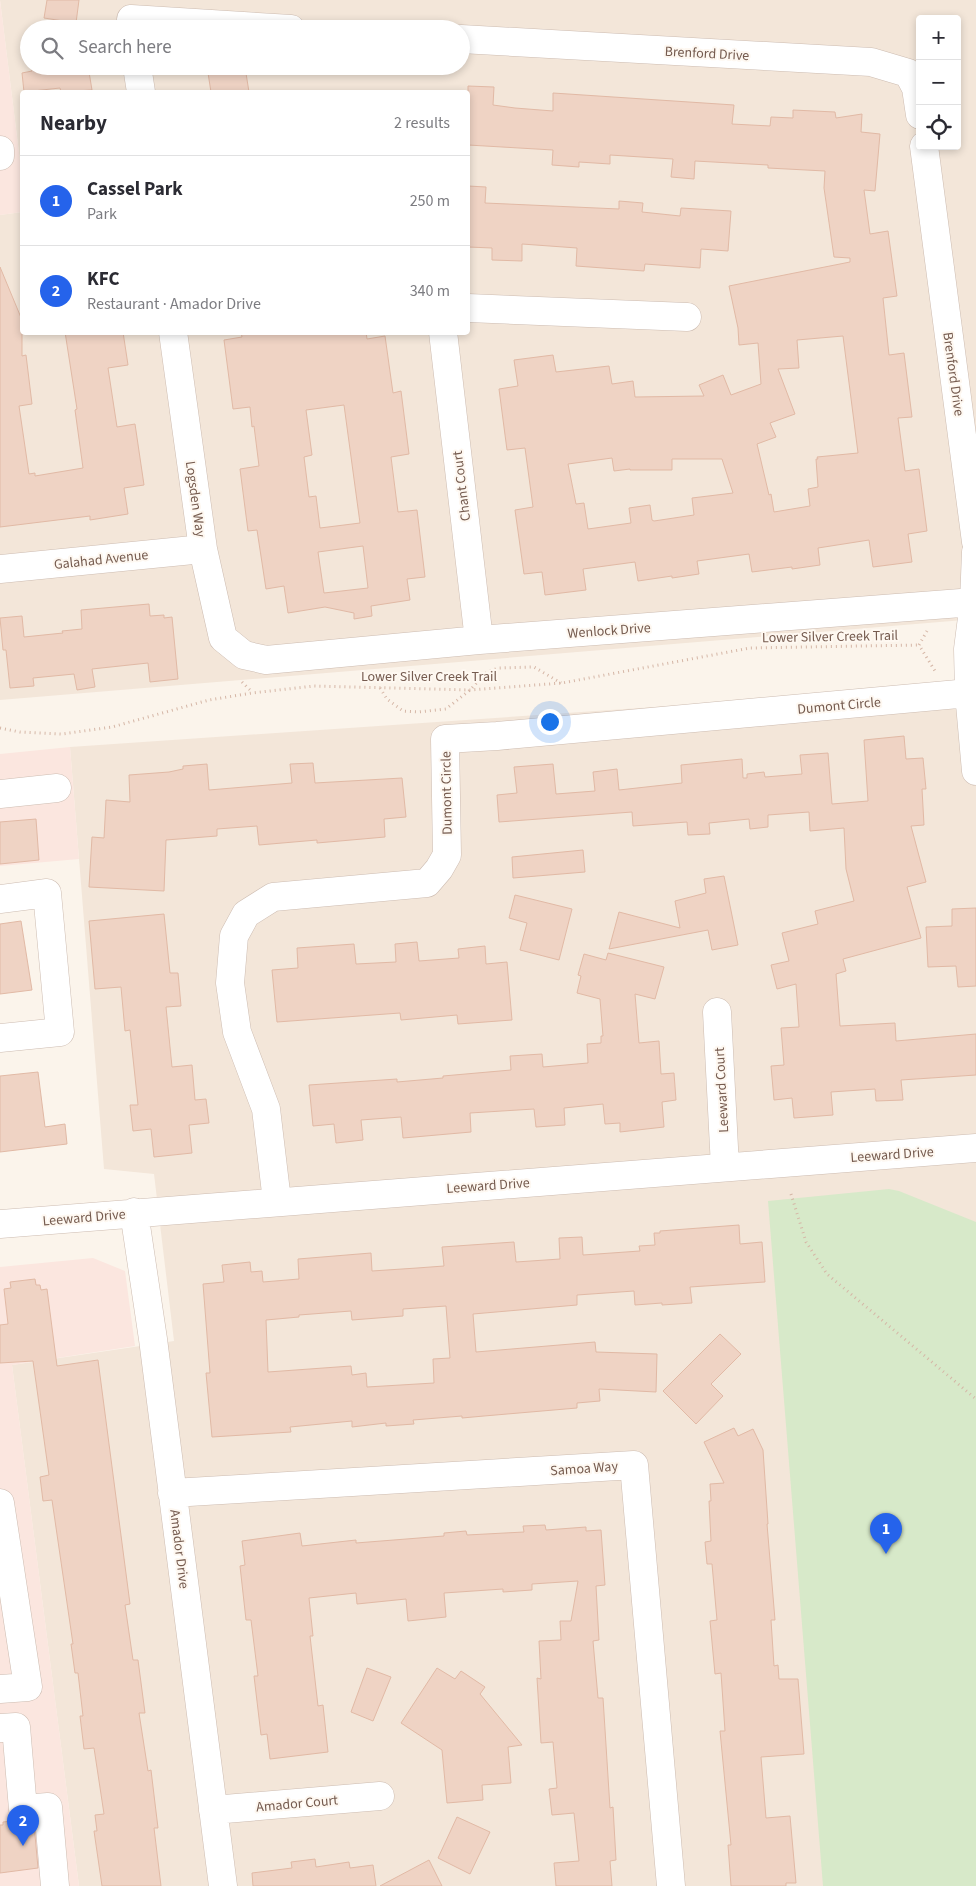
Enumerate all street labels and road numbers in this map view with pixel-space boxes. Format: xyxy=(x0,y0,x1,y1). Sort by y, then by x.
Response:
street label: Brenford Drive xyxy=(664,42,750,66)
street label: Brenford Drive xyxy=(937,331,969,418)
street label: Chant Court xyxy=(448,449,476,522)
street label: Logsden Way xyxy=(180,460,210,539)
street label: Galahad Avenue xyxy=(53,545,149,575)
street label: Wenlock Drive xyxy=(567,618,651,644)
street label: Lower Silver Creek Trail xyxy=(762,626,899,648)
street label: Lower Silver Creek Trail xyxy=(361,667,498,687)
street label: Dumont Circle xyxy=(797,692,882,720)
street label: Dumont Circle xyxy=(436,751,458,835)
street label: Leeward Court xyxy=(710,1046,734,1133)
street label: Leeward Drive xyxy=(850,1142,934,1168)
street label: Leeward Drive xyxy=(446,1173,530,1199)
street label: Leeward Drive xyxy=(42,1204,126,1232)
street label: Samoa Way xyxy=(550,1457,619,1481)
street label: Amador Drive xyxy=(164,1508,194,1590)
street label: Amador Court xyxy=(255,1790,339,1818)

